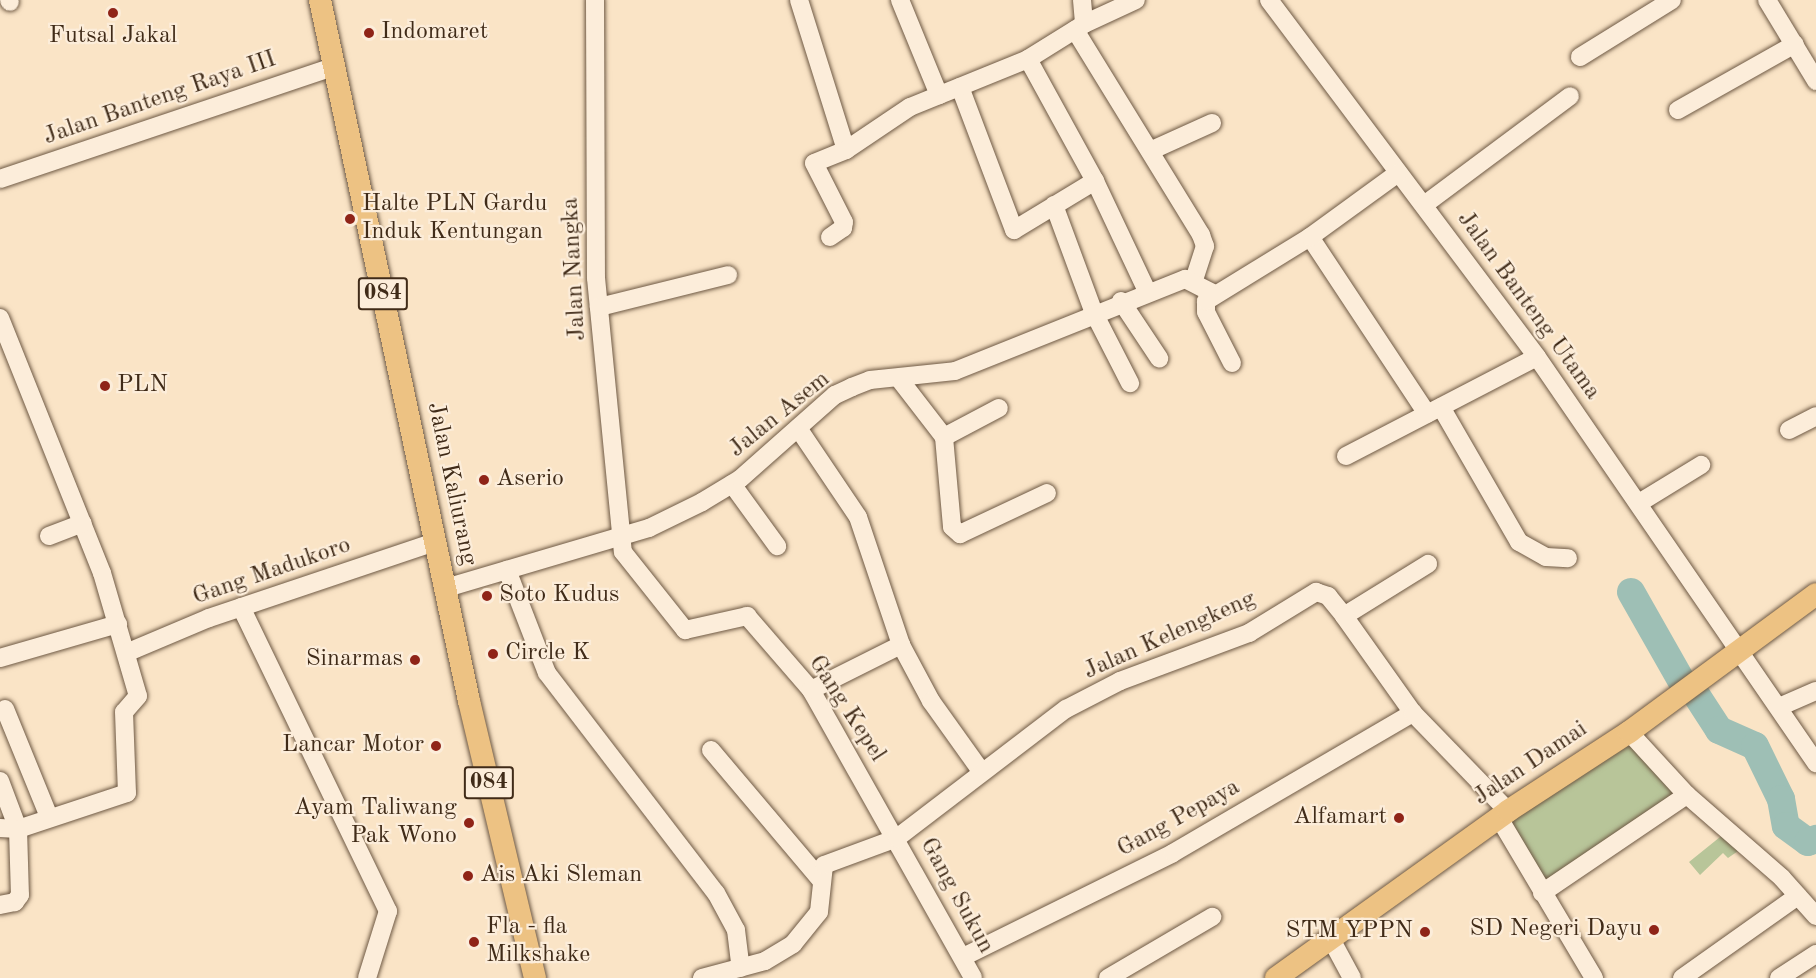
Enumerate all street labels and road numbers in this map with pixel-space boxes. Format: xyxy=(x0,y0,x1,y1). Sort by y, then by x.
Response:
street label: Jalan Banteng Raya III xyxy=(40,46,280,152)
street label: Jalan Nangka xyxy=(557,197,593,341)
street label: Jalan Banteng Utama xyxy=(1450,206,1606,406)
road number: 084 xyxy=(358,275,409,313)
street label: Jalan Asem xyxy=(724,366,836,464)
street label: Jalan Kaliurang xyxy=(420,400,482,568)
street label: Gang Madukoro xyxy=(189,531,355,613)
street label: Jalan Kelengkeng xyxy=(1080,585,1260,687)
street label: Gang Kepel xyxy=(801,650,891,768)
street label: Jalan Damai xyxy=(1469,715,1593,813)
road number: 084 xyxy=(464,764,514,802)
street label: Gang Pepaya xyxy=(1113,774,1245,864)
street label: Gang Sukun xyxy=(912,833,1000,959)

